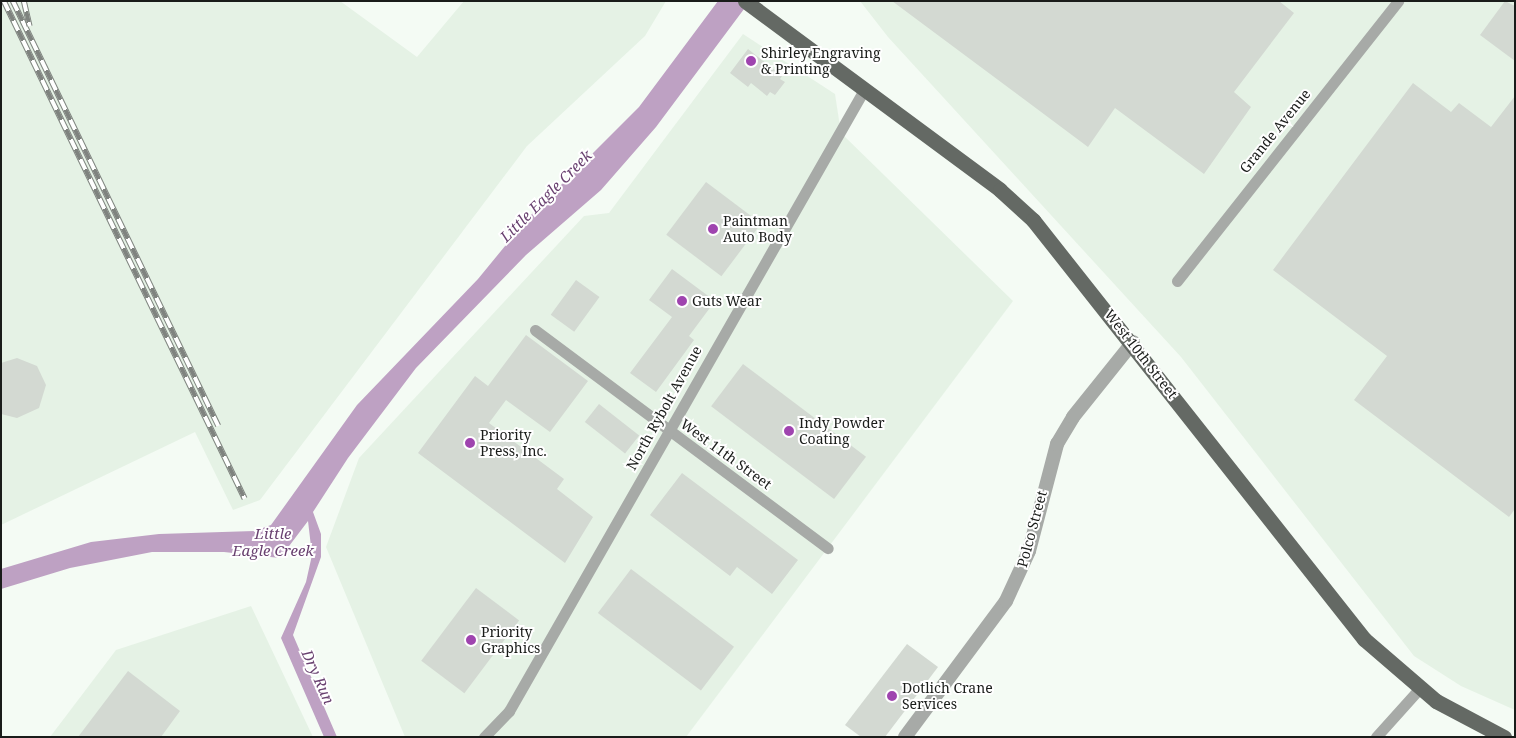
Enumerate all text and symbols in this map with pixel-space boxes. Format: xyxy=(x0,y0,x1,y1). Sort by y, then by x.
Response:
place label: Shirley Engraving & Printing xyxy=(761,45,881,78)
marker: Shirley Engraving & Printing xyxy=(745,55,757,67)
street label: Grande Avenue xyxy=(1236,86,1314,176)
water label: Little Eagle Creek xyxy=(496,146,596,246)
place label: Paintman Auto Body xyxy=(723,213,792,246)
marker: Paintman Auto Body xyxy=(707,223,719,235)
place label: Guts Wear xyxy=(692,293,762,309)
marker: Guts Wear xyxy=(676,295,688,307)
street label: West 10th Street xyxy=(1101,306,1181,402)
street label: North Rybolt Avenue xyxy=(623,343,705,473)
street label: West 11th Street xyxy=(677,415,775,493)
place label: Indy Powder Coating xyxy=(799,415,885,448)
marker: Indy Powder Coating xyxy=(783,425,795,437)
place label: Priority Press, Inc. xyxy=(480,427,547,460)
marker: Priority Press, Inc. xyxy=(464,437,476,449)
street label: Polco Street xyxy=(1014,489,1050,569)
water label: Little Eagle Creek xyxy=(232,524,314,559)
place label: Priority Graphics xyxy=(481,624,540,656)
marker: Priority Graphics xyxy=(465,634,477,646)
water label: Dry Run xyxy=(298,647,338,707)
place label: Dotlich Crane Services xyxy=(902,680,993,712)
marker: Dotlich Crane Services xyxy=(886,690,898,702)

